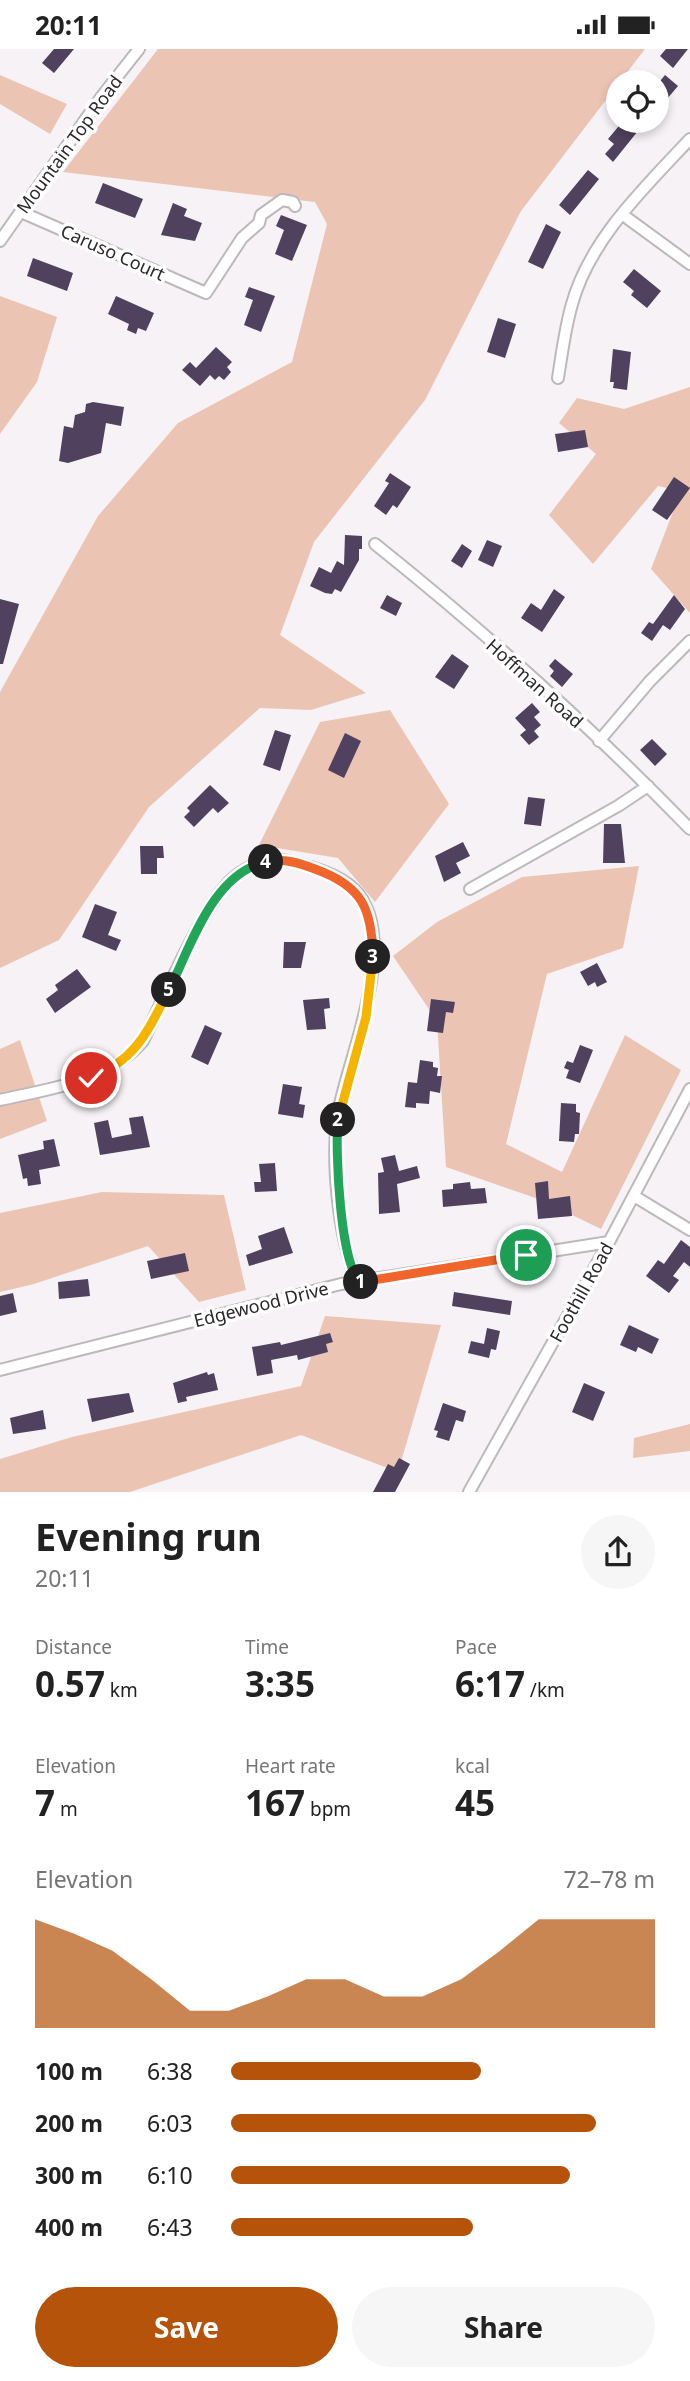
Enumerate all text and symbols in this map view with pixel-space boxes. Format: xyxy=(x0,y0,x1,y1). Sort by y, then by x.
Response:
text: 20:11 xyxy=(35,7,102,43)
street label: Mountain Top Road xyxy=(11,70,127,218)
map controls xyxy=(606,70,669,133)
button: locate xyxy=(606,70,669,133)
street label: Caruso Court xyxy=(57,218,169,286)
street label: Hoffman Road xyxy=(481,633,589,733)
pin: 4 xyxy=(248,845,284,879)
text: 4 xyxy=(260,848,271,874)
pin: 3 xyxy=(356,939,390,975)
text: 3 xyxy=(367,943,378,969)
pin: 5 xyxy=(152,972,186,1007)
text: 5 xyxy=(163,976,174,1002)
pin xyxy=(61,1048,121,1108)
icon: check xyxy=(72,1059,110,1097)
pin: 2 xyxy=(320,1103,356,1137)
text: 2 xyxy=(332,1106,343,1132)
pin xyxy=(496,1225,556,1285)
icon: arrive xyxy=(507,1236,545,1274)
street label: Foothill Road xyxy=(544,1238,618,1346)
pin: 1 xyxy=(344,1265,378,1299)
text: 1 xyxy=(355,1268,366,1294)
street label: Edgewood Drive xyxy=(191,1276,331,1332)
text: Evening run xyxy=(35,1510,262,1562)
button: share xyxy=(581,1515,655,1589)
text: 20:11 xyxy=(35,1562,94,1594)
text: Distance xyxy=(35,1634,112,1660)
text: Time xyxy=(245,1634,289,1660)
text: Pace xyxy=(455,1634,497,1660)
text: 0.57 xyxy=(35,1660,105,1707)
text: 3:35 xyxy=(245,1660,315,1707)
text: 6:17 xyxy=(455,1660,525,1707)
text: km xyxy=(105,1677,138,1703)
text: /km xyxy=(525,1677,565,1703)
text: Elevation xyxy=(35,1753,116,1779)
text: Heart rate xyxy=(245,1753,336,1779)
text: kcal xyxy=(455,1753,490,1779)
text: 7 xyxy=(35,1779,55,1826)
text: 167 xyxy=(245,1779,305,1826)
text: 45 xyxy=(455,1779,495,1826)
text: m xyxy=(55,1796,78,1822)
text: bpm xyxy=(305,1796,351,1822)
text: Elevation xyxy=(35,1863,133,1895)
text: 72–78 m xyxy=(563,1863,655,1895)
text: 100 m xyxy=(35,2055,103,2087)
text: 6:38 xyxy=(147,2055,193,2087)
text: 200 m xyxy=(35,2107,103,2139)
text: 6:03 xyxy=(147,2107,193,2139)
text: 300 m xyxy=(35,2159,103,2191)
text: 6:10 xyxy=(147,2159,193,2191)
text: 400 m xyxy=(35,2211,103,2243)
text: 6:43 xyxy=(147,2211,193,2243)
button: Save xyxy=(35,2287,338,2367)
button: Share xyxy=(352,2287,655,2367)

